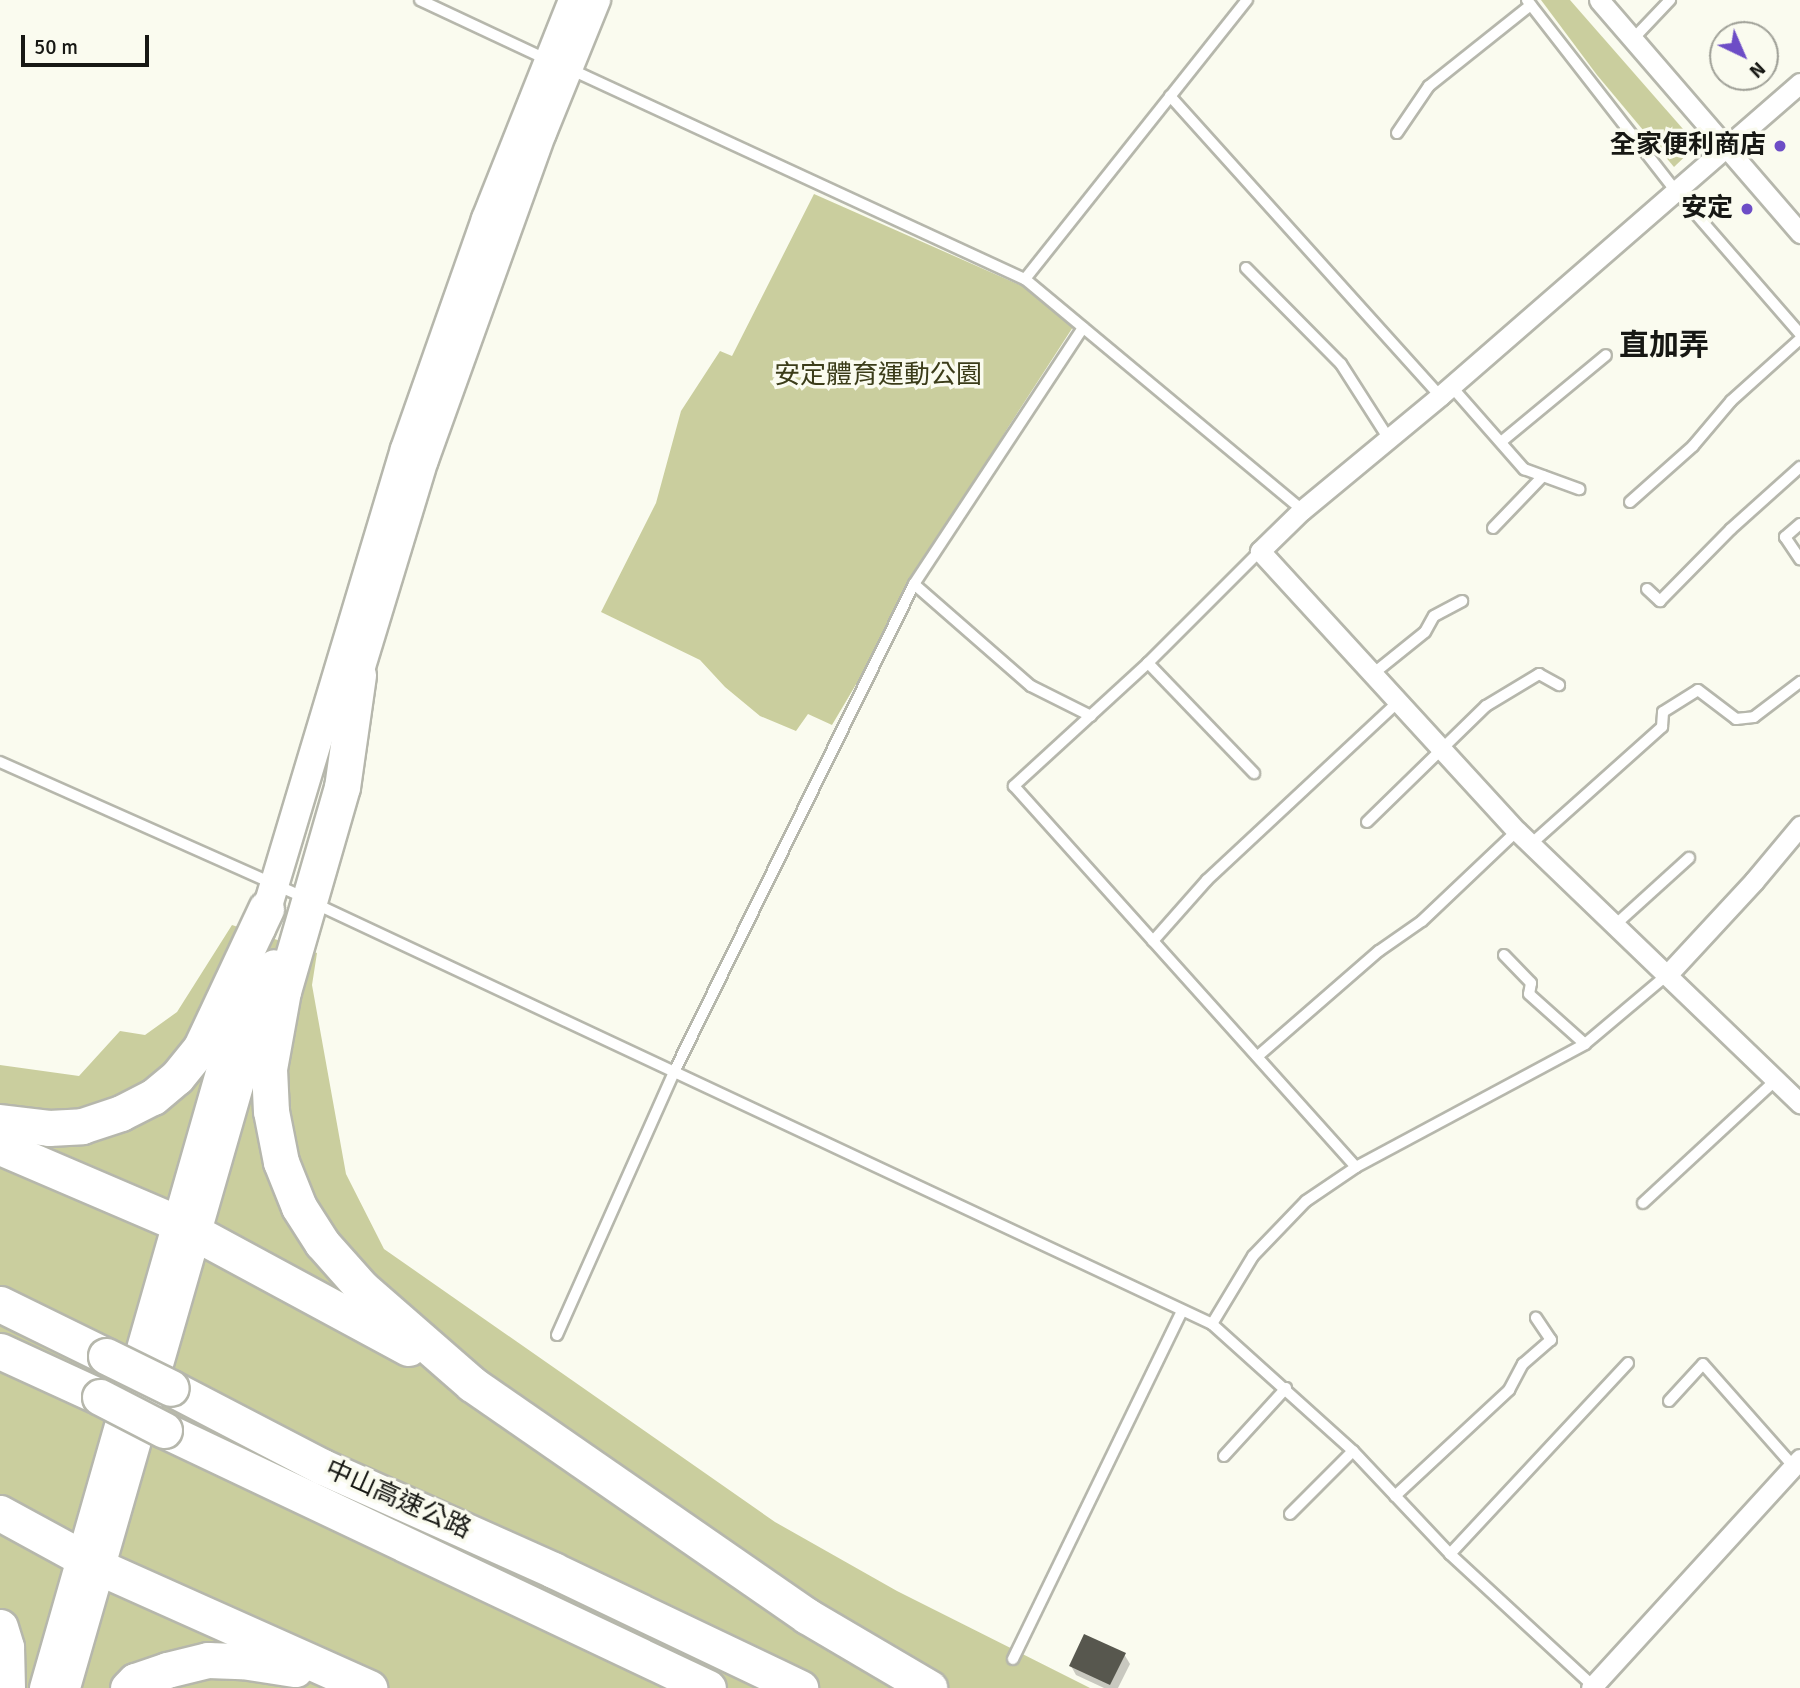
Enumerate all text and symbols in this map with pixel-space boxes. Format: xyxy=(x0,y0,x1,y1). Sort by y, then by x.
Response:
scale bar xyxy=(24,21,152,65)
north arrow xyxy=(1709,21,1779,91)
text: 50 m xyxy=(34,34,78,60)
text: N xyxy=(1744,56,1770,83)
place label: 全家便利商店 xyxy=(1610,130,1766,162)
marker: 全家便利商店 xyxy=(1772,138,1788,154)
place label: 安定 xyxy=(1681,193,1733,225)
marker: 安定 xyxy=(1739,201,1755,217)
district label: 直加弄 xyxy=(1619,328,1709,364)
park label: 安定體育運動公園 xyxy=(774,360,982,392)
street label: 中山高速公路 xyxy=(320,1454,476,1546)

